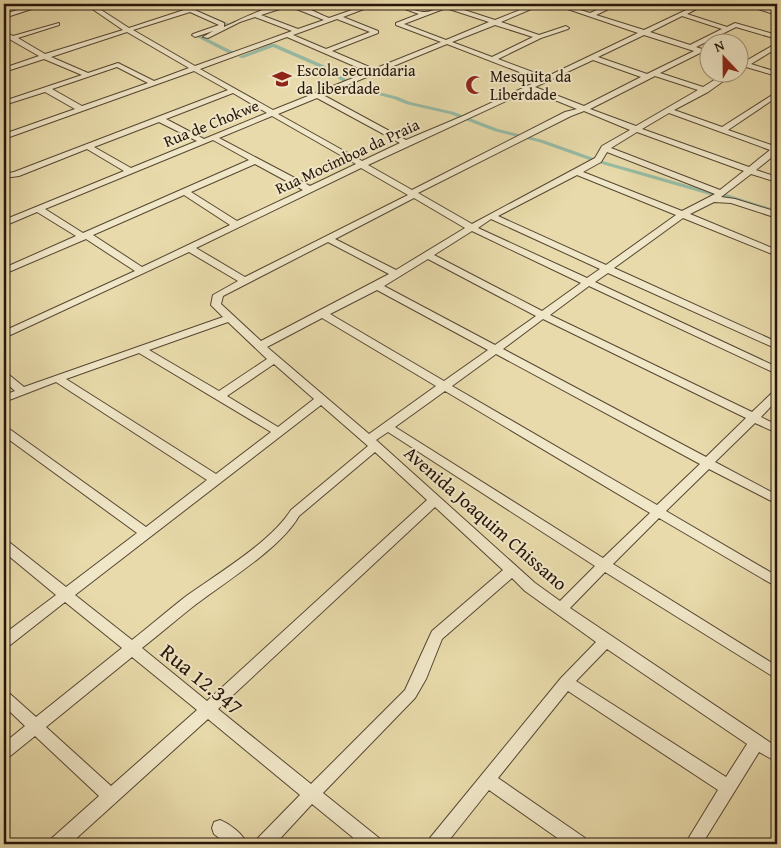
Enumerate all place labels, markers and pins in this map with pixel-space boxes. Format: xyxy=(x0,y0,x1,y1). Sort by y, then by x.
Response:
place label: Escola secundaria da liberdade xyxy=(297,58,416,100)
place label: Mesquita da Liberdade xyxy=(490,64,572,106)
school or university icon: Escola secundaria da liberdade xyxy=(271,68,293,90)
mosque icon: Mesquita da Liberdade xyxy=(464,74,486,96)

